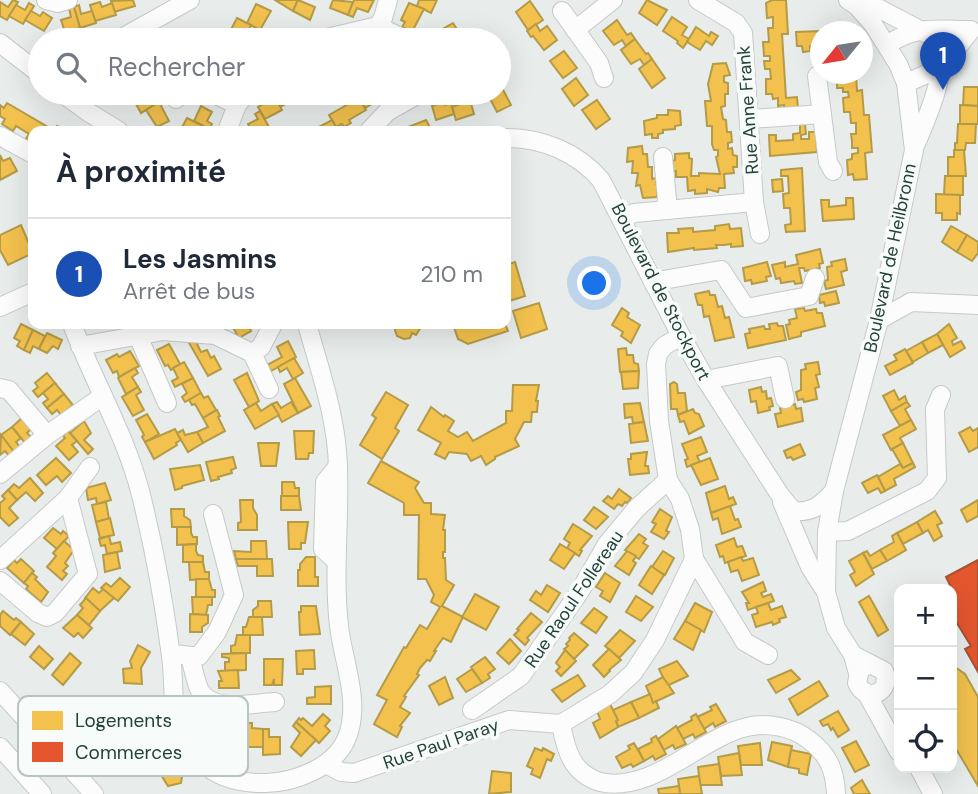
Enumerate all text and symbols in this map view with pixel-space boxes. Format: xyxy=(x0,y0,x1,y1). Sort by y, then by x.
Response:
north arrow xyxy=(810,21,873,84)
search box xyxy=(28,28,511,105)
pin: 1 xyxy=(920,32,966,90)
street label: Rue Anne Frank xyxy=(732,45,764,175)
icon: search xyxy=(52,48,90,86)
text: Rechercher xyxy=(108,50,245,84)
text: À proximité xyxy=(56,152,226,191)
street label: Boulevard de Heilbronn xyxy=(858,161,922,355)
street label: Boulevard de Stockport xyxy=(606,199,716,385)
text: Les Jasmins xyxy=(123,242,277,276)
text: 1 xyxy=(75,259,83,289)
text: 210 m xyxy=(420,259,483,289)
your location xyxy=(577,266,611,300)
text: Arrêt de bus xyxy=(123,276,255,306)
street label: Rue Raoul Follereau xyxy=(519,526,629,672)
map controls xyxy=(894,584,957,773)
button: + xyxy=(894,584,957,647)
button: − xyxy=(894,647,957,710)
legend xyxy=(18,696,248,776)
text: Logements xyxy=(75,708,172,733)
button: locate xyxy=(894,710,957,773)
street label: Rue Paul Paray xyxy=(380,713,502,775)
text: Commerces xyxy=(75,740,182,765)

